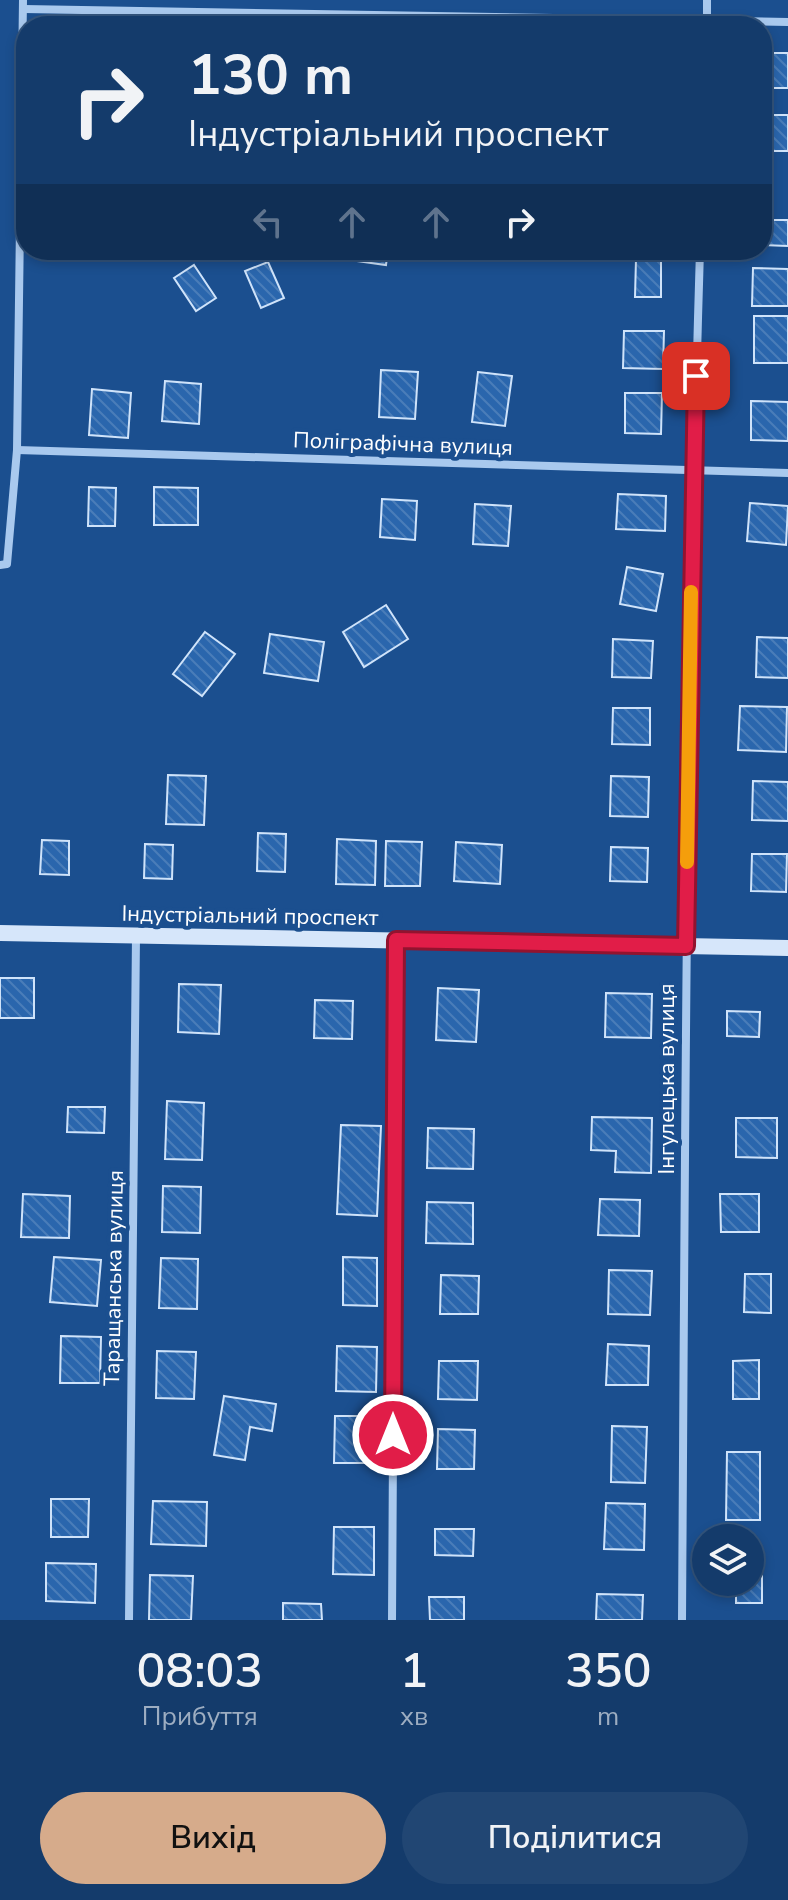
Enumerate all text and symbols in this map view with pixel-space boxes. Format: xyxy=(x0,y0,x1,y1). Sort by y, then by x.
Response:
text: 130 m xyxy=(188,37,353,114)
icon: right xyxy=(56,48,160,152)
text: Індустріальний проспект xyxy=(188,110,608,159)
icon: left xyxy=(246,200,290,244)
icon: ahead xyxy=(330,200,374,244)
icon: ahead xyxy=(414,200,458,244)
icon: right xyxy=(498,200,542,244)
pin xyxy=(662,342,730,410)
icon: arrive xyxy=(674,354,718,398)
street label: Поліграфічна вулиця xyxy=(293,425,513,463)
street label: Індустріальний проспект xyxy=(121,899,379,933)
street label: Інгулецька вулиця xyxy=(652,984,682,1174)
street label: Таращанська вулиця xyxy=(97,1170,131,1386)
position arrow xyxy=(351,1393,435,1477)
map controls xyxy=(692,1524,764,1596)
button: layers xyxy=(692,1524,764,1596)
text: 08:03 xyxy=(137,1638,263,1704)
text: 1 xyxy=(400,1638,428,1704)
text: 350 xyxy=(565,1638,651,1704)
text: Прибуття xyxy=(142,1699,258,1734)
text: хв xyxy=(400,1699,428,1734)
text: m xyxy=(597,1699,619,1734)
button: Вихід xyxy=(40,1792,386,1884)
button: Поділитися xyxy=(402,1792,748,1884)

